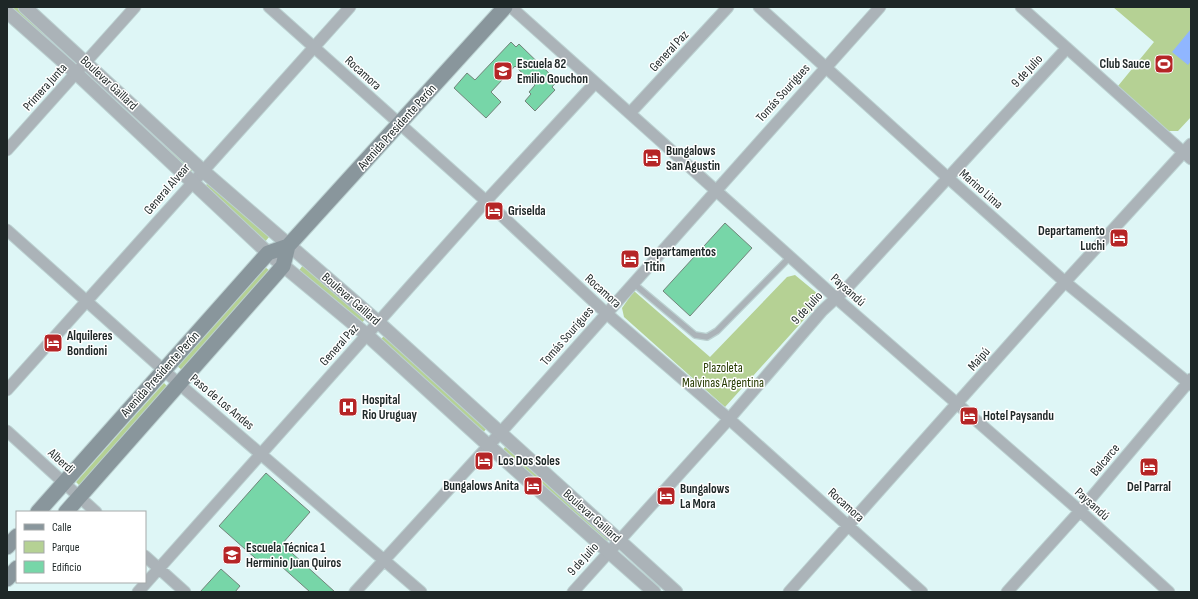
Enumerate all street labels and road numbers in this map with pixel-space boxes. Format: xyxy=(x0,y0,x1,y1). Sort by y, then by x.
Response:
street label: General Paz xyxy=(646,27,692,75)
street label: 9 de Julio xyxy=(1008,51,1046,91)
street label: Boulevar Gaillard xyxy=(77,52,141,114)
street label: Rocamora xyxy=(341,52,385,94)
street label: Primera Junta xyxy=(19,60,71,114)
street label: Tomás Sourigues xyxy=(753,60,814,125)
street label: Avenida Presidente Perón xyxy=(354,81,440,174)
street label: General Alvear xyxy=(140,160,194,218)
street label: Marino Lima xyxy=(956,166,1006,212)
street label: Boulevar Gaillard xyxy=(318,269,384,329)
street label: Rocamora xyxy=(581,270,625,312)
street label: Paysandú xyxy=(827,270,869,310)
street label: 9 de Julio xyxy=(788,288,826,328)
street label: Tomás Sourigues xyxy=(537,303,597,369)
street label: General Paz xyxy=(316,321,362,369)
street label: Avenida Presidente Perón xyxy=(117,328,203,421)
street label: Maipú xyxy=(964,344,994,374)
street label: Paso de Los Andes xyxy=(187,371,258,434)
street label: Balcarce xyxy=(1087,441,1123,479)
street label: Alberdi xyxy=(44,444,78,477)
street label: Rocamora xyxy=(824,484,868,526)
street label: Paysandú xyxy=(1071,484,1113,524)
street label: Boulevar Gaillard xyxy=(560,486,624,546)
street label: 9 de Julio xyxy=(564,539,602,579)

